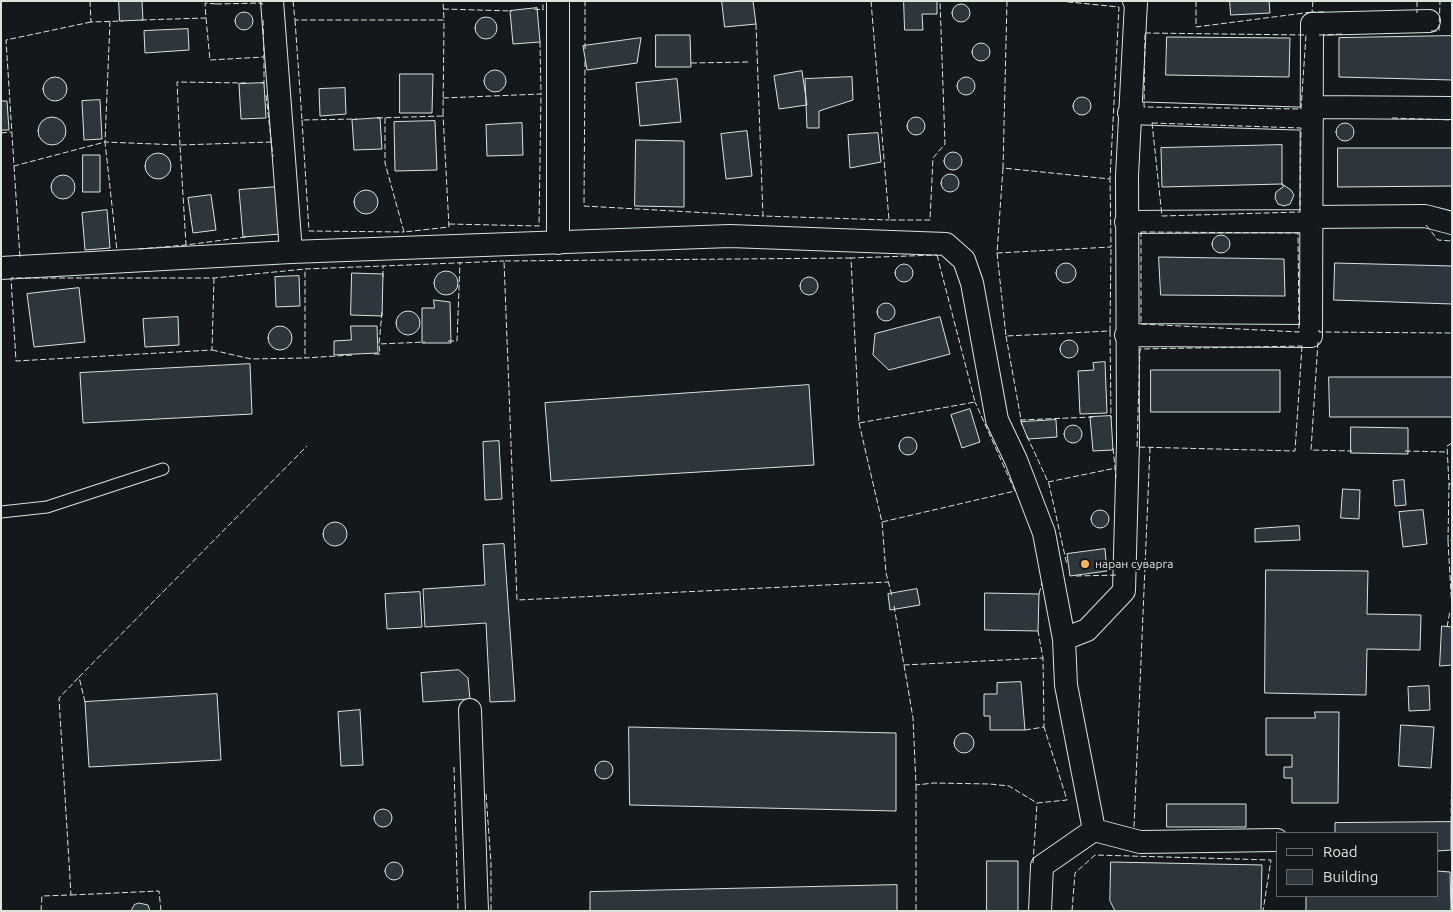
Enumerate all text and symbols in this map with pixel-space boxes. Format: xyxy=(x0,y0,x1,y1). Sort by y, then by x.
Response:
place label: наран суварга xyxy=(1095,557,1173,571)
marker: наран суварга xyxy=(1079,558,1091,570)
legend xyxy=(1276,832,1438,897)
text: Road xyxy=(1323,843,1358,860)
text: Building xyxy=(1323,868,1378,885)

